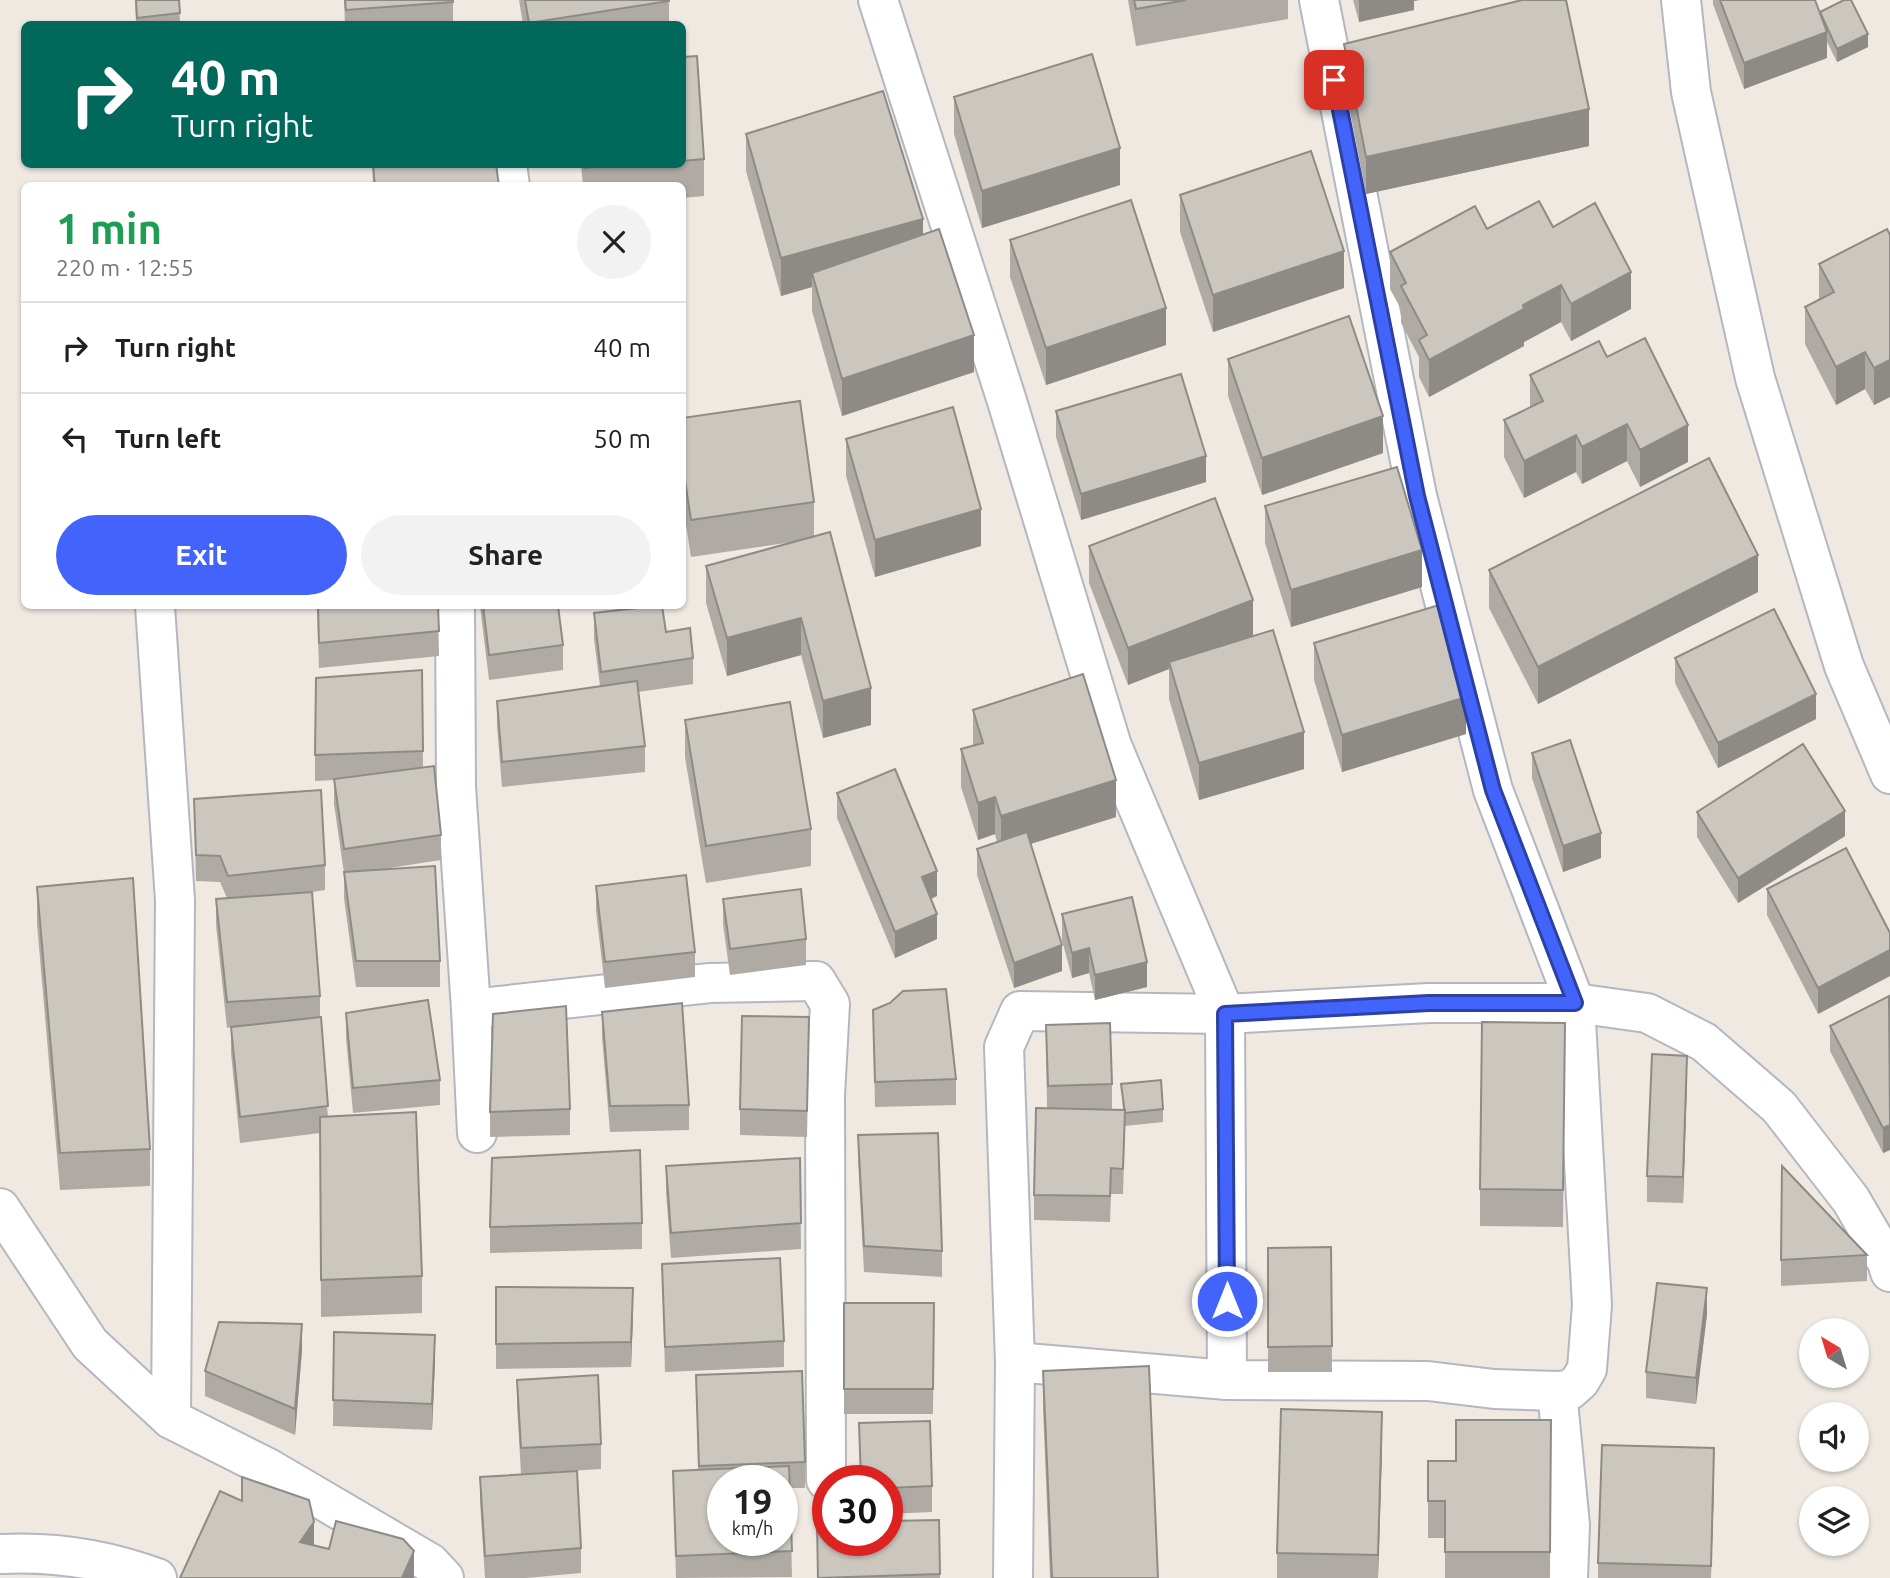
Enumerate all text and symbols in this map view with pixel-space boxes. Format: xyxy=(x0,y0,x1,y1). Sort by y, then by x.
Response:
icon: right xyxy=(56,49,147,140)
text: 40 m xyxy=(171,49,280,104)
pin xyxy=(1304,50,1364,110)
icon: arrive xyxy=(1315,61,1353,99)
text: Turn right xyxy=(171,107,313,143)
text: 1 min xyxy=(56,205,162,252)
button: close xyxy=(577,205,651,279)
text: 220 m · 12:55 xyxy=(56,255,194,280)
icon: right xyxy=(56,329,94,367)
text: Turn right xyxy=(115,333,236,362)
text: 40 m xyxy=(593,333,651,362)
icon: left xyxy=(56,420,94,458)
text: Turn left xyxy=(115,424,221,453)
text: 50 m xyxy=(593,424,651,453)
button: Exit xyxy=(56,515,347,595)
button: Share xyxy=(361,515,651,595)
position arrow xyxy=(1190,1264,1264,1338)
north arrow xyxy=(1799,1318,1869,1388)
map controls xyxy=(1799,1318,1869,1556)
button: sound xyxy=(1799,1402,1869,1472)
speed limit sign: 30 xyxy=(812,1465,903,1556)
text: 19 xyxy=(733,1481,772,1521)
button: layers xyxy=(1799,1486,1869,1556)
text: km/h xyxy=(732,1518,773,1538)

